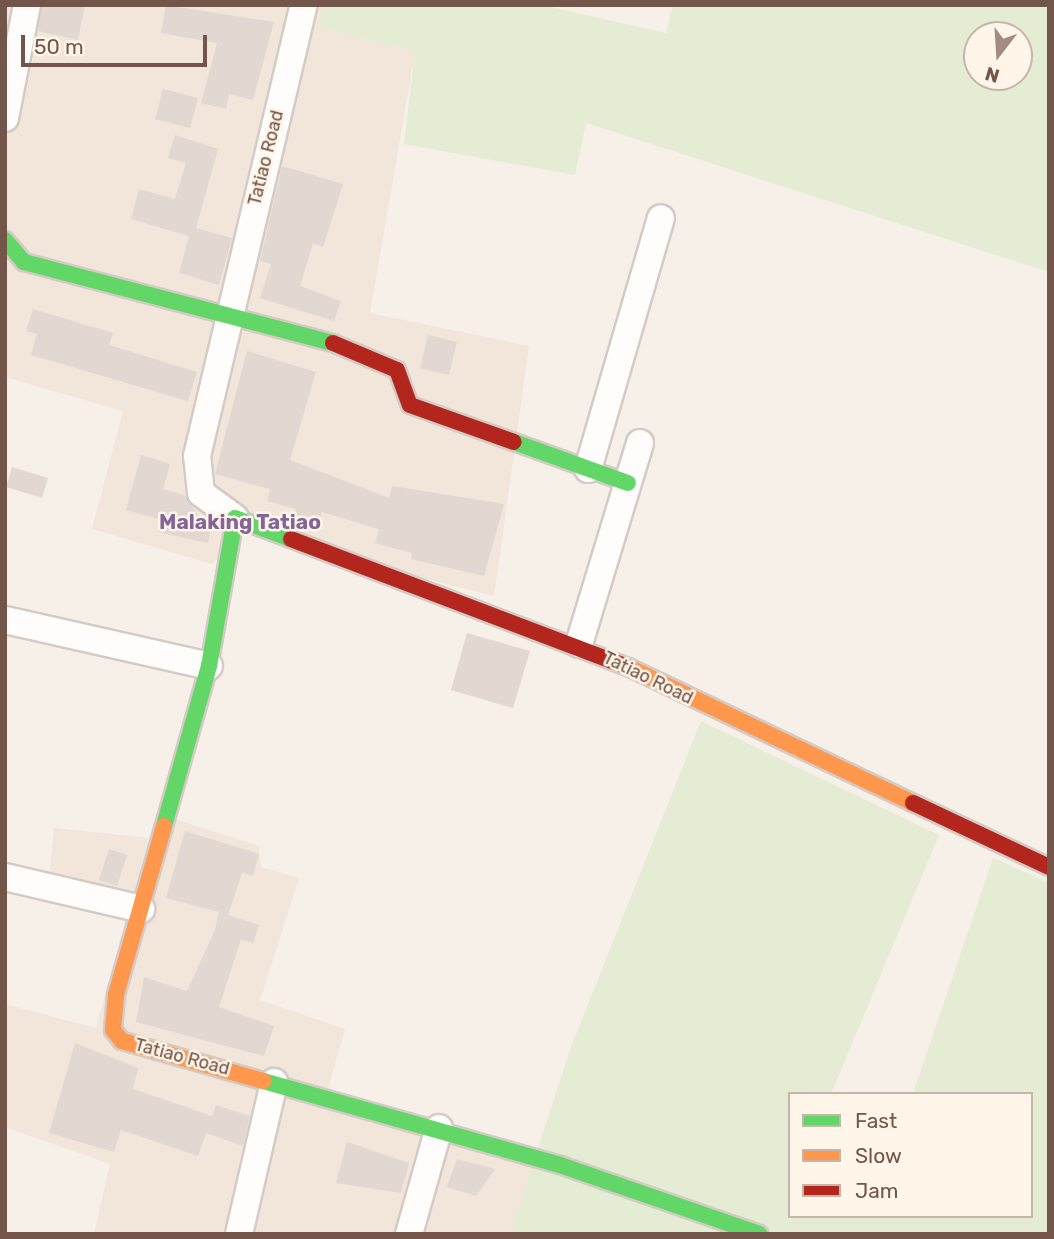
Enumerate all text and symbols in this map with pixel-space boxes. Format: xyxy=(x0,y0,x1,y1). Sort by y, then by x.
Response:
scale bar xyxy=(24,21,210,65)
north arrow xyxy=(963,21,1033,91)
text: 50 m xyxy=(34,34,84,59)
text: N xyxy=(982,62,1002,88)
street label: Tatiao Road xyxy=(244,108,288,208)
district label: Malaking Tatiao xyxy=(159,509,321,535)
street label: Tatiao Road xyxy=(600,647,696,709)
street label: Tatiao Road xyxy=(132,1034,232,1080)
legend xyxy=(788,1092,1033,1218)
text: Fast xyxy=(855,1108,897,1133)
text: Slow xyxy=(855,1143,902,1168)
text: Jam xyxy=(855,1178,899,1203)

